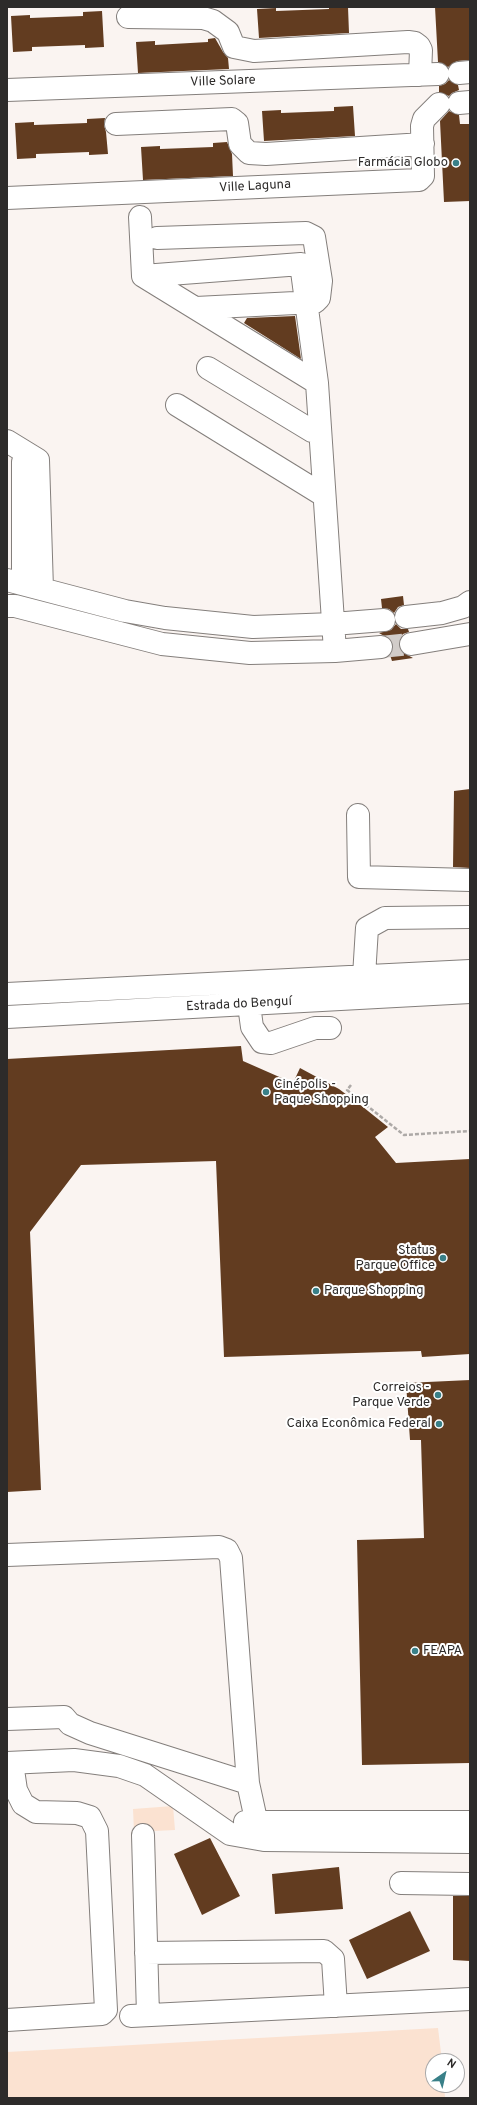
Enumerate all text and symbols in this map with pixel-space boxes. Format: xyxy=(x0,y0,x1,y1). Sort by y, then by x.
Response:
street label: Ville Solare xyxy=(190,73,256,91)
place label: Farmácia Globo xyxy=(358,155,448,171)
marker: Farmácia Globo xyxy=(451,158,461,168)
street label: Ville Laguna xyxy=(219,177,291,197)
street label: Estrada do Benguí xyxy=(186,994,292,1016)
place label: Cinépolis - Paque Shopping xyxy=(274,1077,369,1108)
marker: Cinépolis - Paque Shopping xyxy=(261,1087,271,1097)
place label: Status Parque Office xyxy=(356,1243,435,1274)
marker: Status Parque Office xyxy=(438,1253,448,1263)
place label: Parque Shopping xyxy=(324,1283,424,1299)
marker: Parque Shopping xyxy=(311,1286,321,1296)
place label: Correios - Parque Verde xyxy=(352,1380,430,1411)
marker: Correios - Parque Verde xyxy=(433,1390,443,1400)
place label: Caixa Econômica Federal xyxy=(287,1416,431,1432)
marker: Caixa Econômica Federal xyxy=(434,1419,444,1429)
place label: FEAPA xyxy=(423,1643,462,1659)
marker: FEAPA xyxy=(410,1646,420,1656)
north arrow xyxy=(425,2053,465,2093)
text: N xyxy=(444,2056,458,2072)

